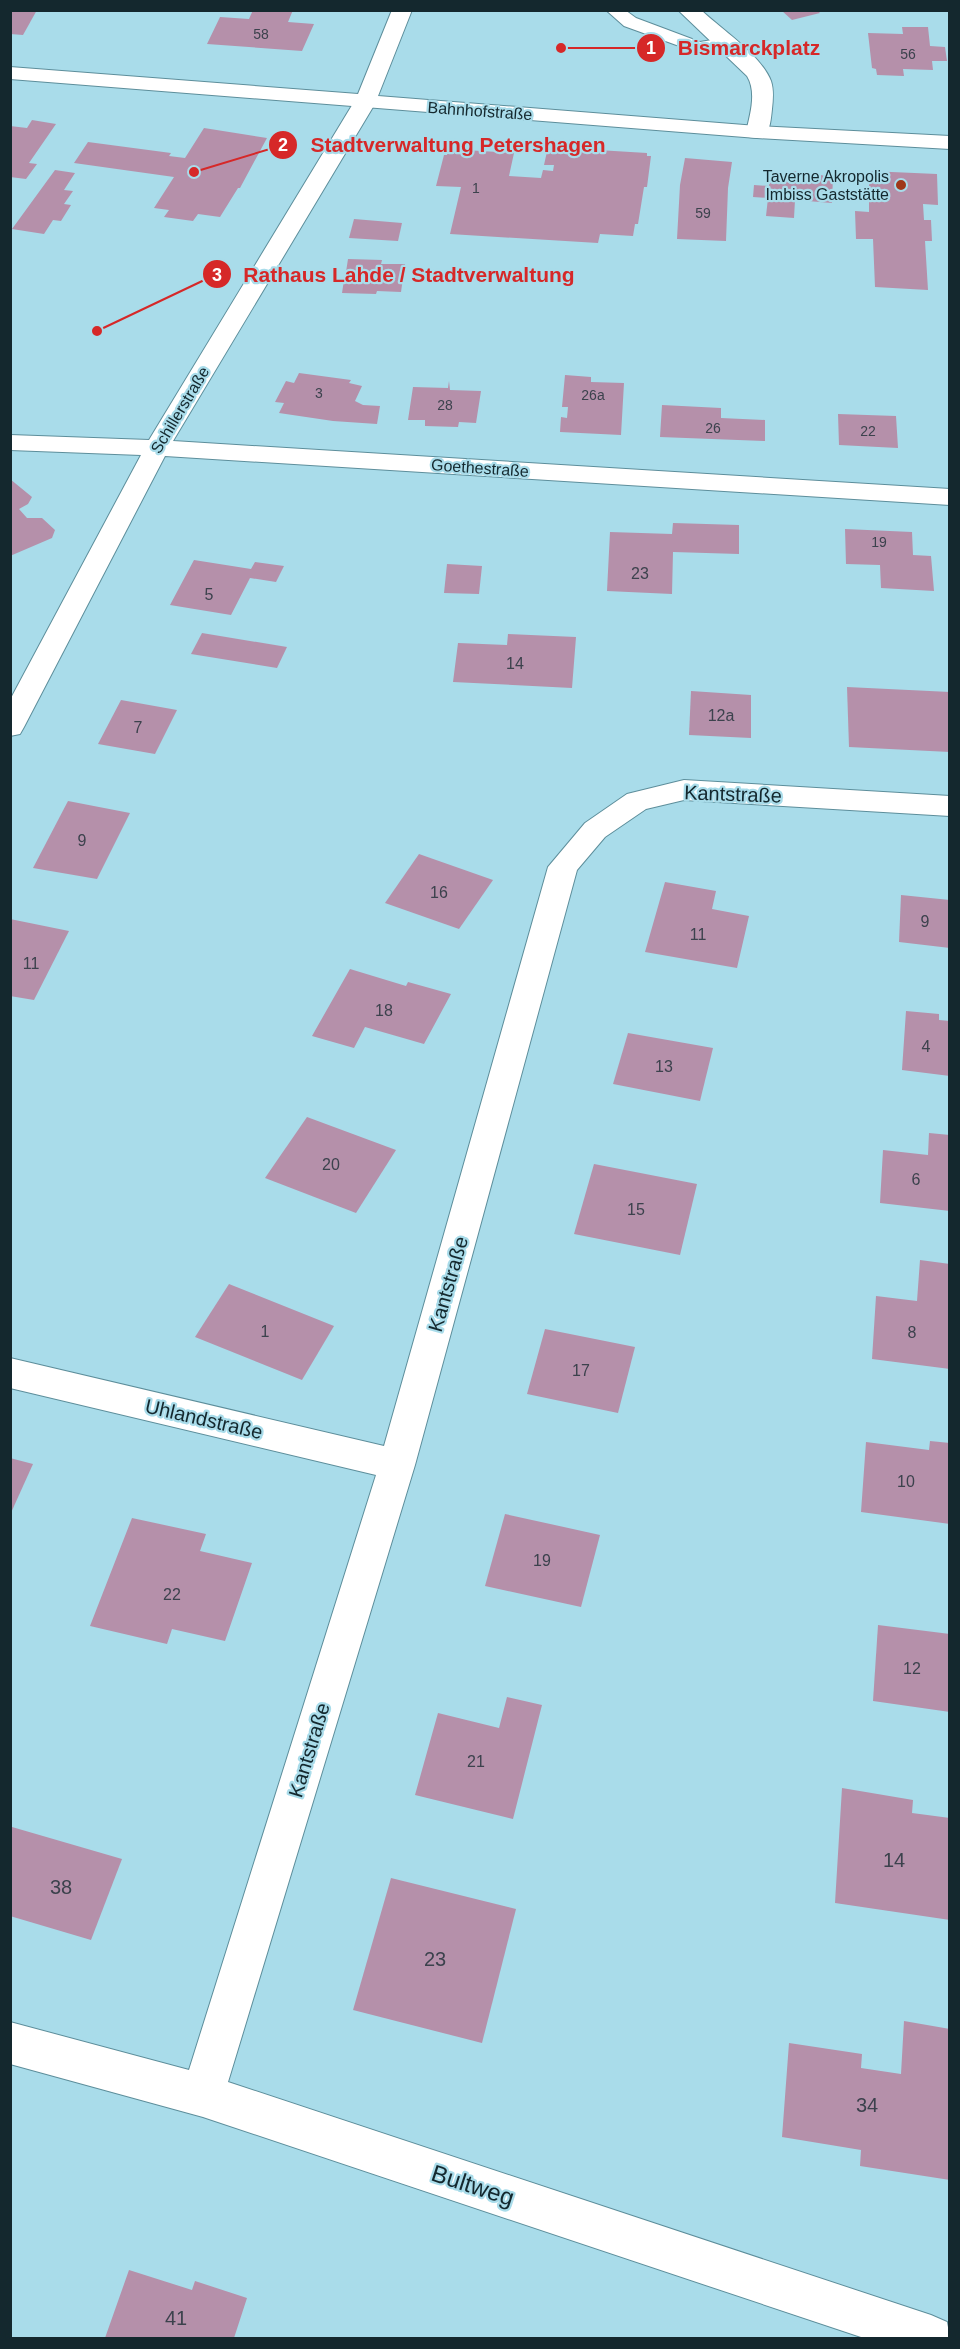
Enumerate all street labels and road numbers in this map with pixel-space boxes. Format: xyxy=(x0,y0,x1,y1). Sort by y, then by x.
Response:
street label: Bahnhofstraße xyxy=(427,99,533,123)
street label: Schillerstraße xyxy=(148,364,213,456)
street label: Goethestraße xyxy=(431,456,529,480)
street label: Kantstraße xyxy=(684,781,782,807)
street label: Kantstraße xyxy=(424,1234,472,1334)
street label: Uhlandstraße xyxy=(143,1395,265,1443)
street label: Kantstraße xyxy=(284,1700,334,1800)
street label: Bultweg xyxy=(428,2159,518,2211)

